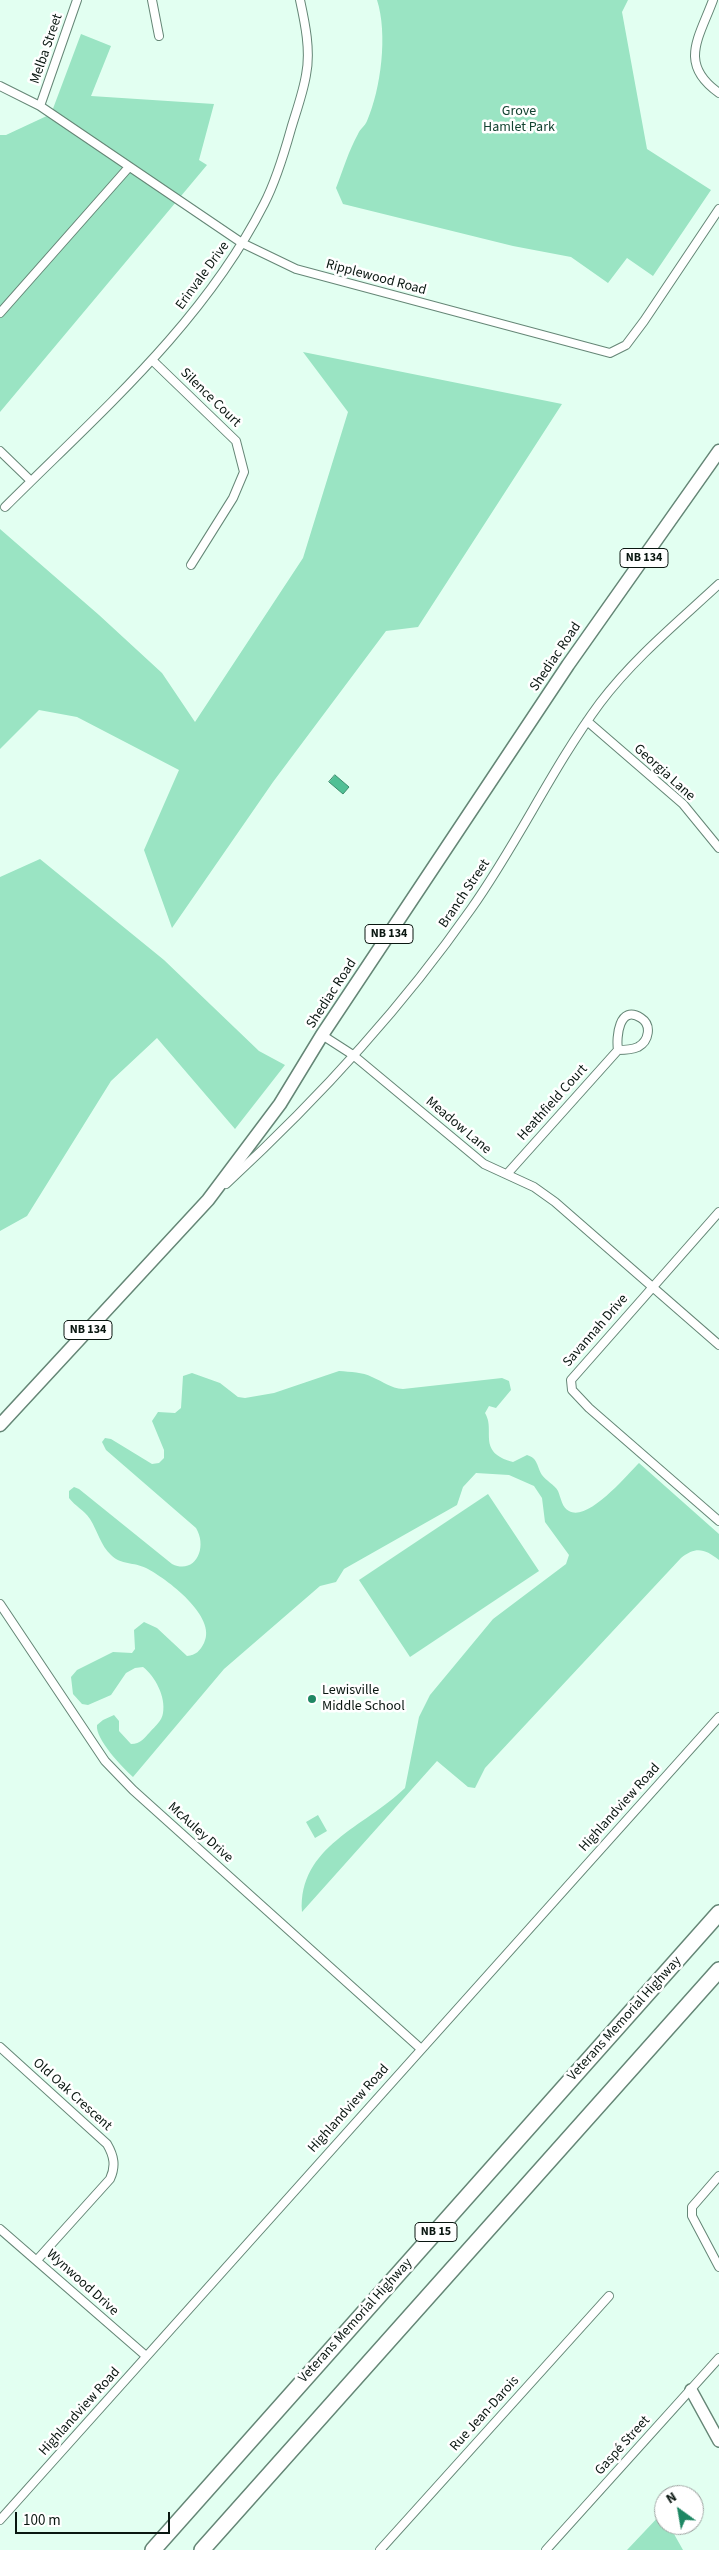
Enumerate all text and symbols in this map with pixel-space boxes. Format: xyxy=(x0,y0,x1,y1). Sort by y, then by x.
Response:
street label: Melba Street xyxy=(27,12,67,86)
park label: Grove Hamlet Park xyxy=(483,104,555,136)
street label: Erinvale Drive xyxy=(173,239,233,313)
street label: Ripplewood Road xyxy=(324,257,428,299)
street label: Silence Court xyxy=(176,365,244,431)
road number: NB 134 xyxy=(620,548,668,568)
street label: Shediac Road xyxy=(527,619,585,695)
street label: Georgia Lane xyxy=(630,741,698,805)
street label: Branch Street xyxy=(436,856,494,932)
road number: NB 134 xyxy=(365,924,413,944)
street label: Shediac Road xyxy=(303,956,361,1032)
street label: Heathfield Court xyxy=(514,1062,592,1144)
street label: Meadow Lane xyxy=(422,1094,494,1158)
street label: Savannah Drive xyxy=(560,1291,632,1371)
road number: NB 134 xyxy=(64,1320,112,1340)
place label: Lewisville Middle School xyxy=(322,1683,405,1715)
marker: Lewisville Middle School xyxy=(306,1693,318,1705)
street label: Highlandview Road xyxy=(576,1760,664,1856)
street label: McAuley Drive xyxy=(164,1799,236,1867)
street label: Veterans Memorial Highway xyxy=(565,1953,685,2085)
street label: Old Oak Crescent xyxy=(29,2055,115,2135)
street label: Highlandview Road xyxy=(305,2061,393,2157)
road number: NB 15 xyxy=(415,2222,457,2242)
street label: Wynwood Drive xyxy=(42,2246,122,2320)
street label: Veterans Memorial Highway xyxy=(296,2255,416,2387)
street label: Highlandview Road xyxy=(36,2364,124,2460)
street label: Rue Jean-Darois xyxy=(447,2373,523,2455)
street label: Gaspé Street xyxy=(592,2413,654,2479)
north arrow xyxy=(654,2485,704,2535)
text: N xyxy=(662,2487,681,2509)
scale bar xyxy=(18,2502,172,2534)
text: 100 m xyxy=(23,2510,61,2531)

